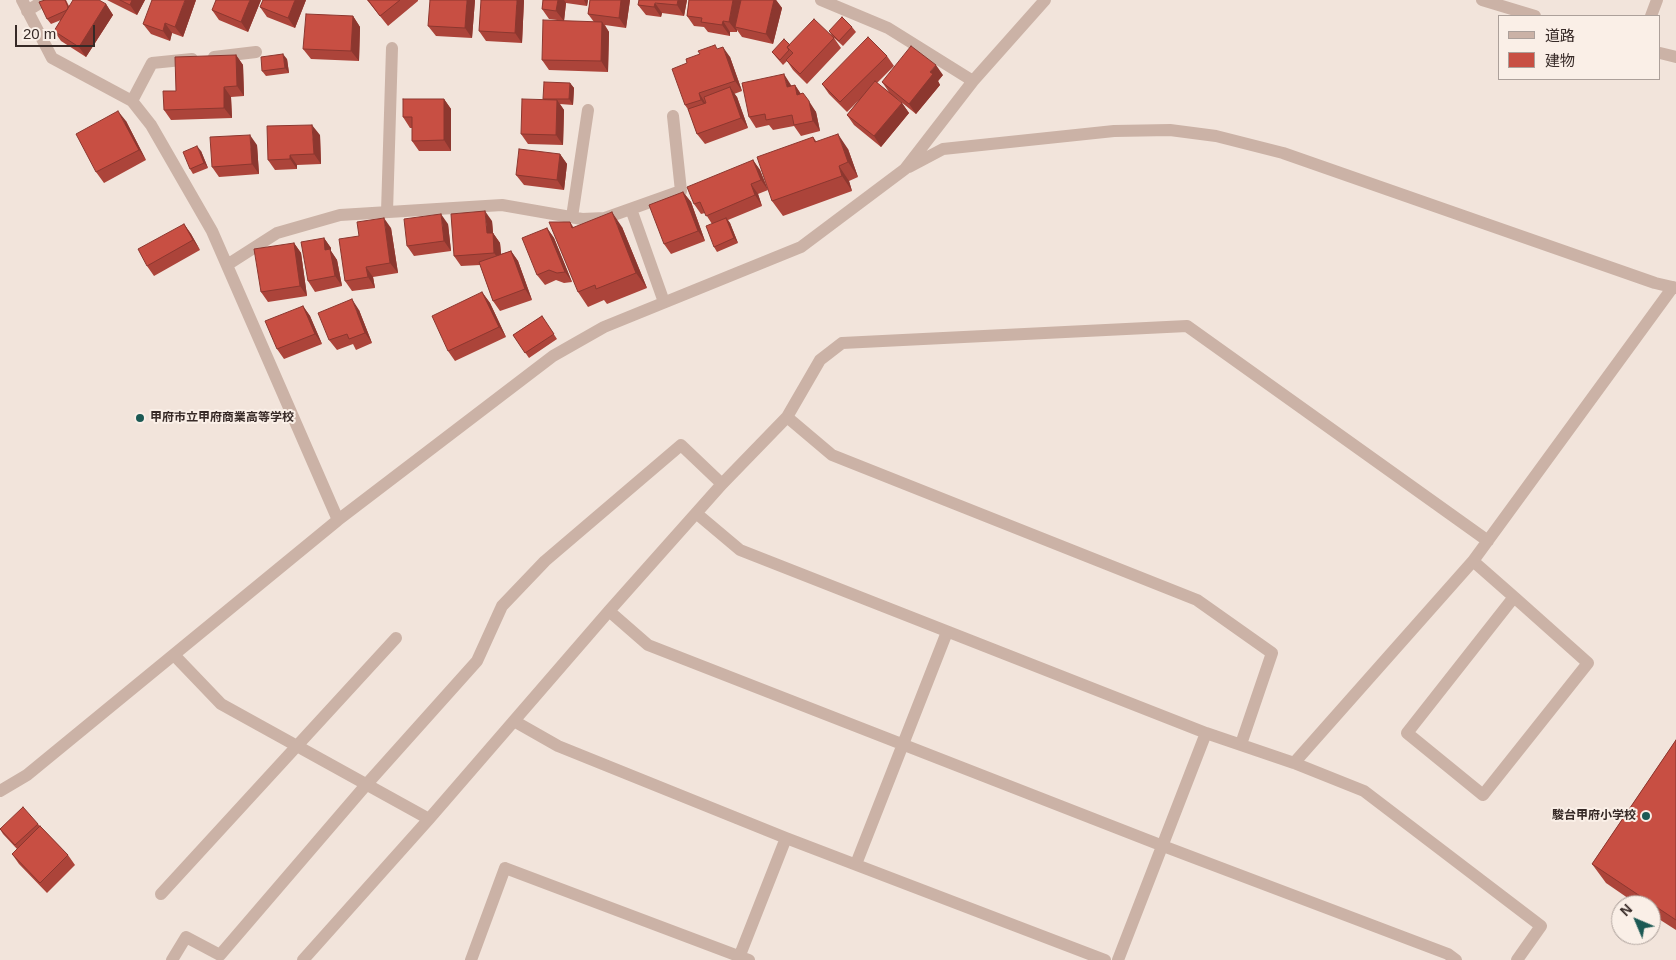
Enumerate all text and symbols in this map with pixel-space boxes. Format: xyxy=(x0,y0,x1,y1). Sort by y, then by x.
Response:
scale bar xyxy=(18,15,98,47)
legend xyxy=(1498,15,1661,80)
text: 20 m xyxy=(23,25,56,42)
text: 道路 xyxy=(1545,27,1575,44)
text: 建物 xyxy=(1545,52,1575,69)
place label: 甲府市立甲府商業高等学校 xyxy=(150,411,294,425)
marker: 甲府市立甲府商業高等学校 xyxy=(134,412,146,424)
place label: 駿台甲府小学校 xyxy=(1552,809,1636,823)
marker: 駿台甲府小学校 xyxy=(1640,810,1652,822)
north arrow xyxy=(1611,895,1661,945)
text: N xyxy=(1617,901,1635,919)

